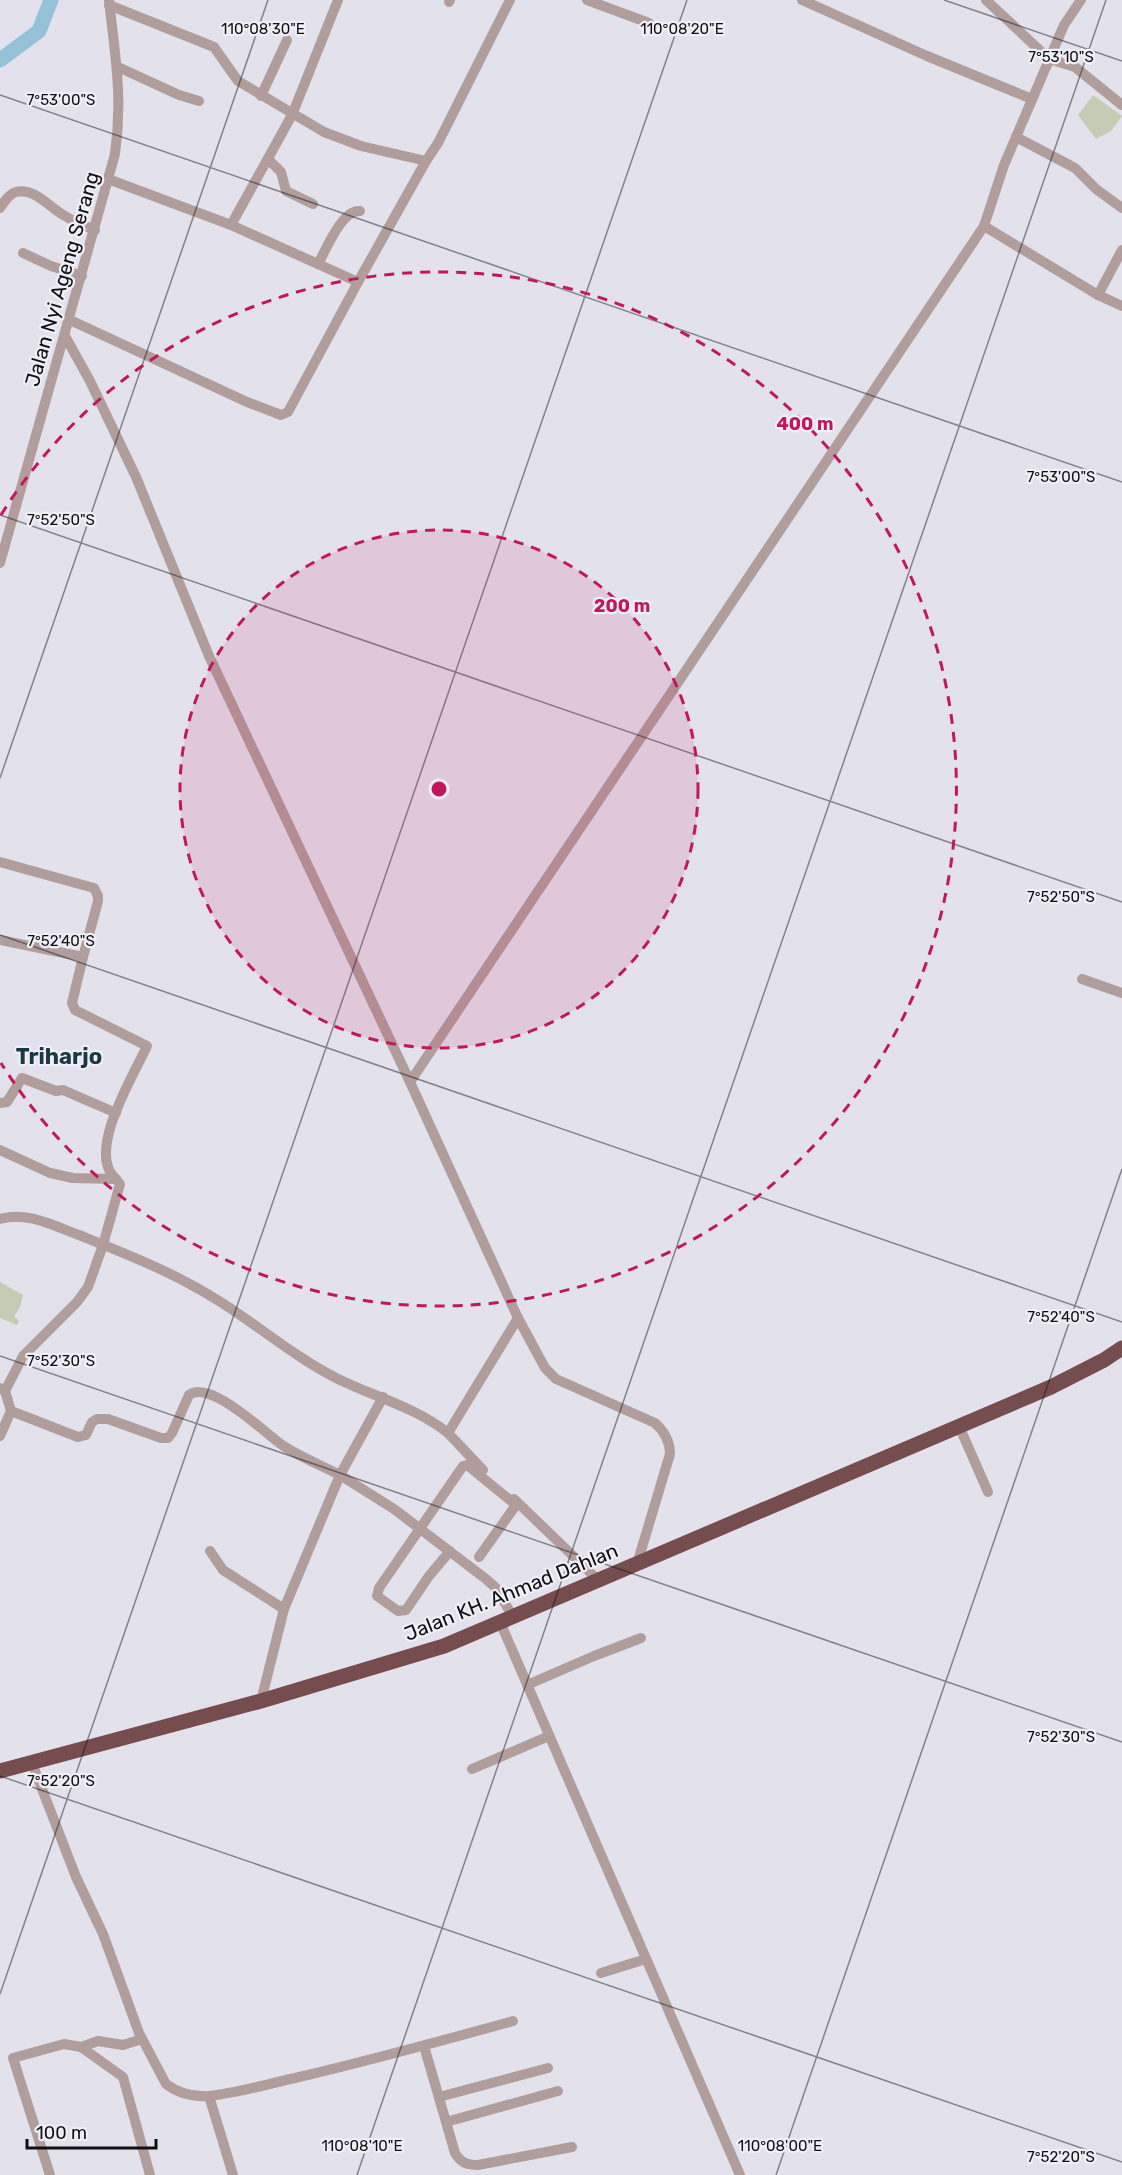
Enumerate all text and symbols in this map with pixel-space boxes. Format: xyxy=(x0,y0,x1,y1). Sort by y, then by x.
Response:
text: 110°08'30"E xyxy=(221,20,305,38)
text: 110°08'20"E xyxy=(640,20,724,38)
text: 7°53'10"S xyxy=(1028,48,1094,66)
text: 7°53'00"S xyxy=(27,91,95,109)
street label: Jalan Nyi Ageng Serang xyxy=(20,169,104,389)
text: 400 m xyxy=(776,413,834,435)
text: 7°53'00"S xyxy=(1027,468,1095,486)
text: 7°52'50"S xyxy=(27,511,95,529)
text: 200 m xyxy=(594,595,650,617)
centre of rings xyxy=(429,779,449,799)
text: 7°52'50"S xyxy=(1027,888,1095,906)
text: 7°52'40"S xyxy=(27,932,95,950)
district label: Triharjo xyxy=(16,1043,102,1070)
text: 7°52'40"S xyxy=(1027,1308,1095,1326)
text: 7°52'30"S xyxy=(27,1352,95,1370)
street label: Jalan KH. Ahmad Dahlan xyxy=(401,1538,621,1646)
text: 7°52'30"S xyxy=(1027,1728,1095,1746)
text: 7°52'20"S xyxy=(27,1772,95,1790)
scale bar xyxy=(27,2112,156,2150)
text: 100 m xyxy=(36,2122,87,2144)
text: 110°08'10"E xyxy=(321,2137,403,2155)
text: 110°08'00"E xyxy=(738,2137,822,2155)
text: 7°52'20"S xyxy=(1027,2148,1095,2166)

